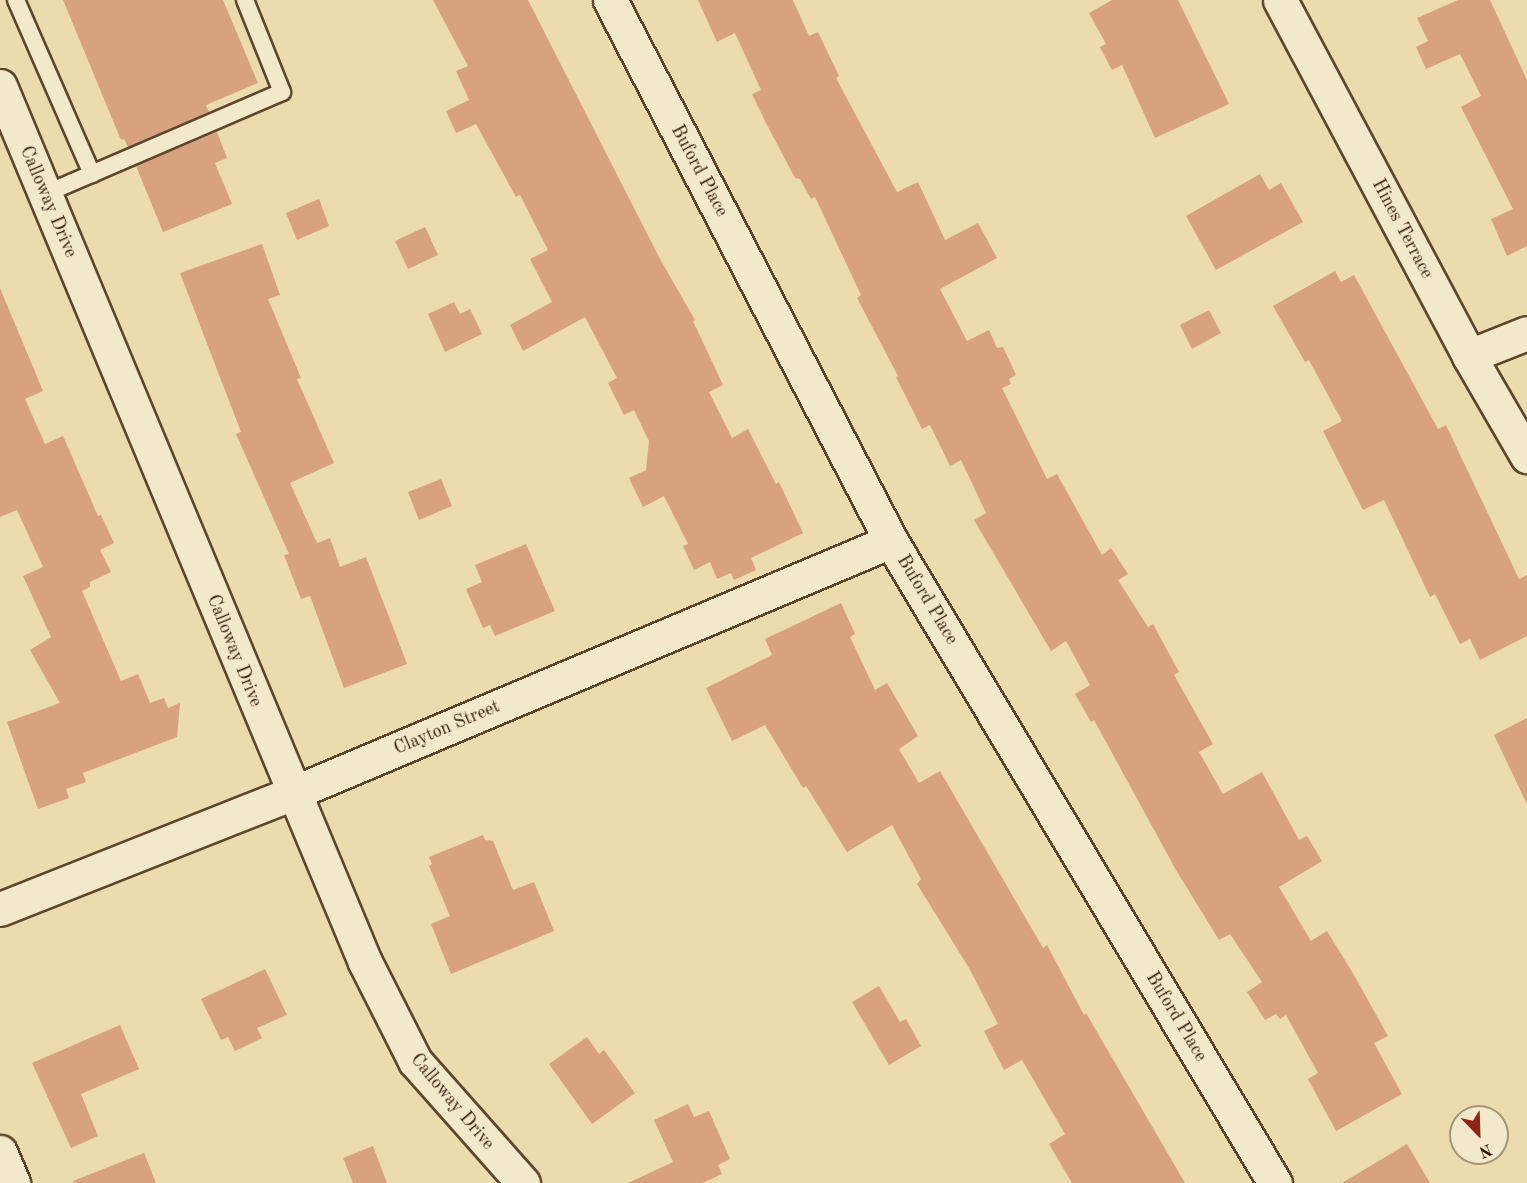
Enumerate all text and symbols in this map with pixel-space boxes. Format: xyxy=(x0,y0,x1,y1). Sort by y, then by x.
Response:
street label: Buford Place xyxy=(666,121,732,221)
street label: Calloway Drive xyxy=(15,143,81,261)
street label: Hines Terrace xyxy=(1367,176,1437,282)
street label: Buford Place xyxy=(892,551,962,649)
street label: Calloway Drive xyxy=(202,592,266,710)
street label: Clayton Street xyxy=(391,696,503,760)
street label: Buford Place xyxy=(1141,968,1211,1066)
street label: Calloway Drive xyxy=(405,1049,499,1155)
north arrow xyxy=(1449,1105,1509,1165)
text: N xyxy=(1477,1140,1494,1159)

